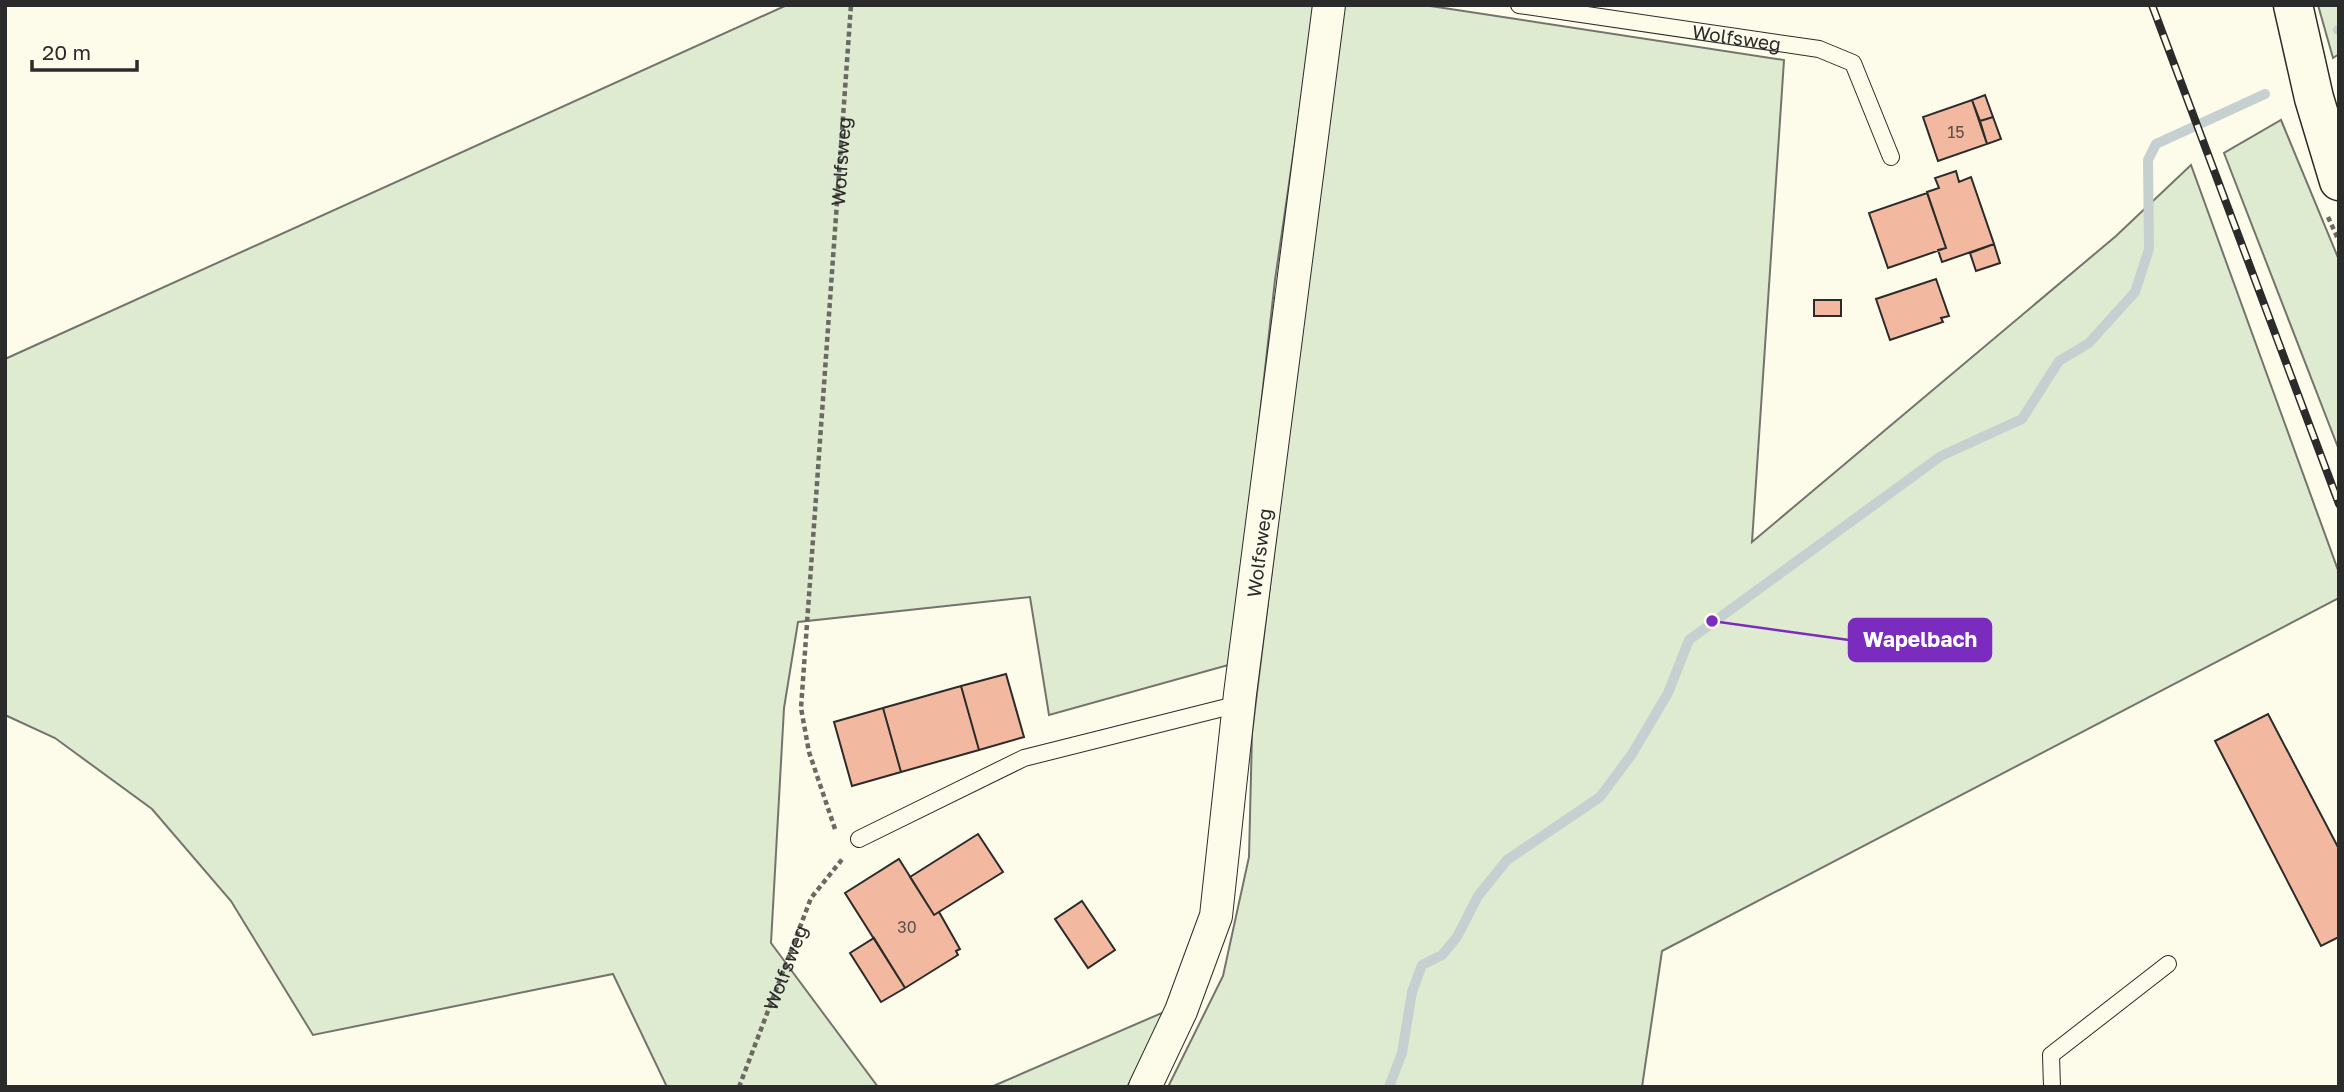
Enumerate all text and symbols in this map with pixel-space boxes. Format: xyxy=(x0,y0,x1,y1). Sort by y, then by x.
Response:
street label: Wolfsweg xyxy=(1691,19,1783,55)
scale bar xyxy=(32,28,136,72)
text: 20 m xyxy=(42,39,91,65)
street label: Wolfsweg xyxy=(825,116,855,207)
house number: 15 xyxy=(1947,122,1965,142)
street label: Wolfsweg xyxy=(1241,507,1275,599)
callout: Wapelbach xyxy=(1849,619,1991,661)
text: Wapelbach xyxy=(1863,626,1977,652)
house number: 30 xyxy=(897,917,917,937)
street label: Wolfsweg xyxy=(758,921,811,1013)

